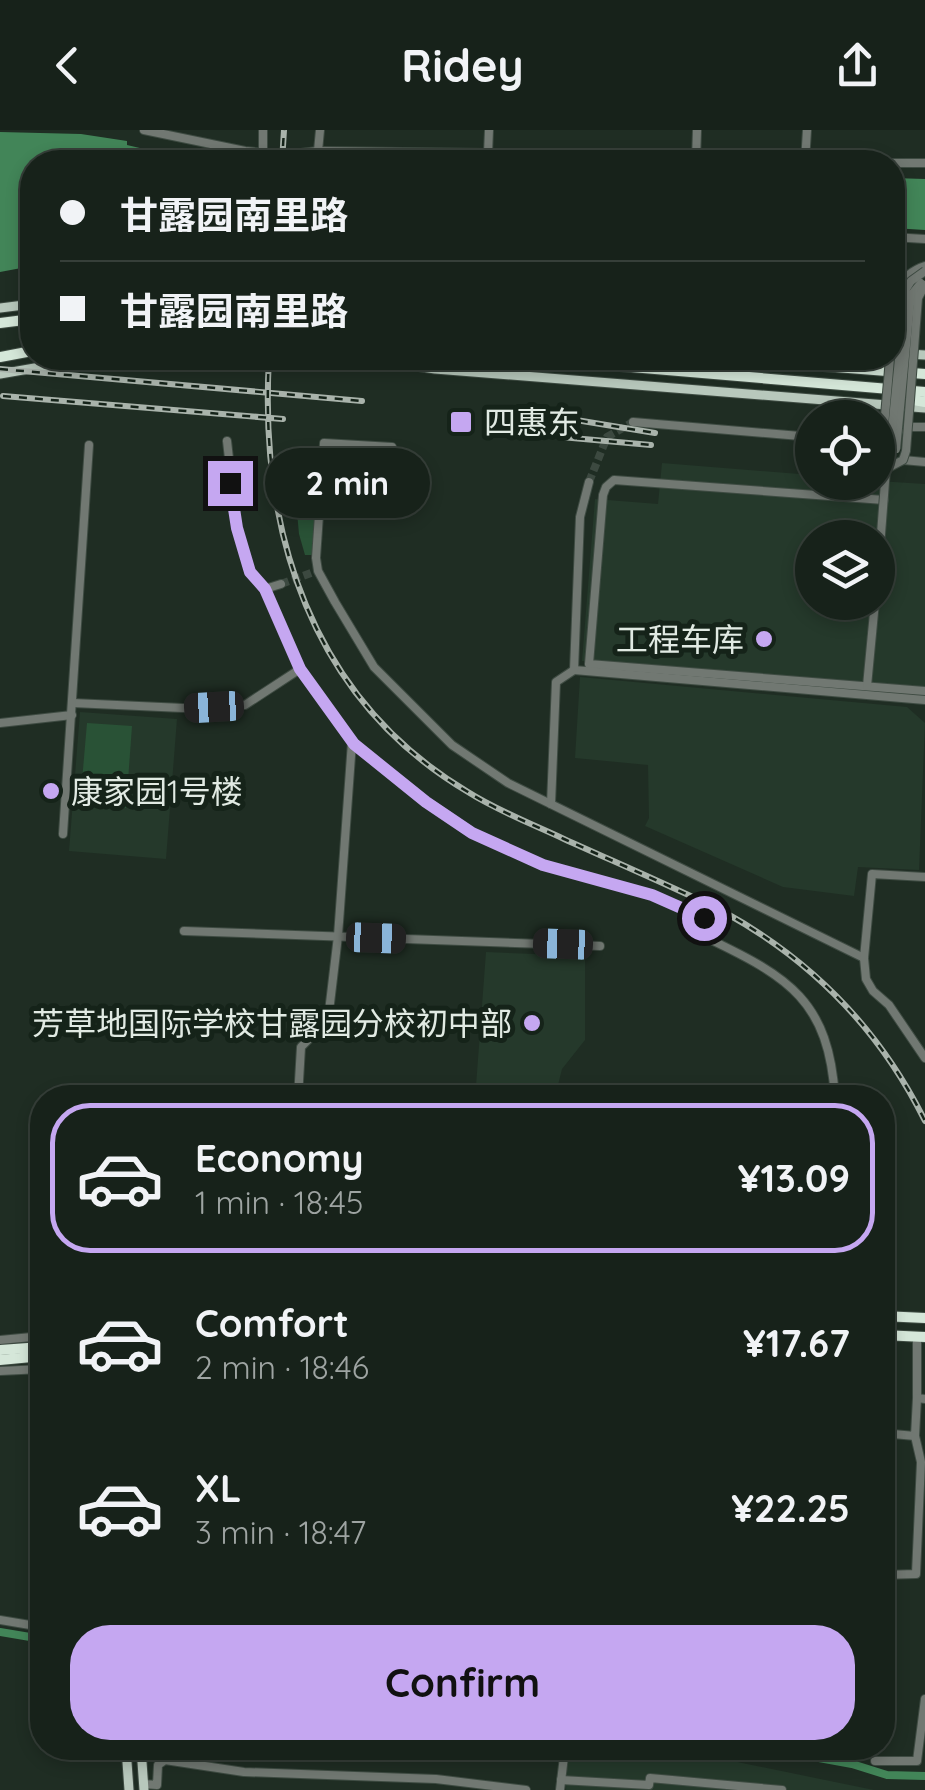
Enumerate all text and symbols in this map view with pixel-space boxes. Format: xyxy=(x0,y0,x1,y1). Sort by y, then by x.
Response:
text: Ridey xyxy=(401,37,524,93)
icon: back xyxy=(40,38,95,93)
icon: share xyxy=(830,38,885,93)
text: 甘露园南里路 xyxy=(120,191,348,239)
text: 甘露园南里路 xyxy=(120,287,348,335)
map controls xyxy=(795,400,895,620)
button: locate xyxy=(795,400,895,500)
place label: 四惠东 xyxy=(484,402,580,442)
marker: 四惠东 xyxy=(448,409,474,435)
callout: 2 min xyxy=(265,448,430,518)
route end xyxy=(208,461,253,506)
text: 2 min xyxy=(306,463,389,503)
button: layers xyxy=(795,520,895,620)
place label: 工程车库 xyxy=(616,619,744,659)
marker: 工程车库 xyxy=(753,628,775,650)
car xyxy=(183,690,245,724)
place label: 康家园1号楼 xyxy=(71,771,243,811)
marker: 康家园1号楼 xyxy=(40,780,62,802)
route start xyxy=(682,896,727,941)
car xyxy=(345,922,407,954)
car xyxy=(532,928,594,960)
place label: 芳草地国际学校甘露园分校初中部 xyxy=(32,1003,512,1043)
marker: 芳草地国际学校甘露园分校初中部 xyxy=(521,1012,543,1034)
icon: car xyxy=(75,1133,165,1223)
text: Economy xyxy=(195,1134,364,1182)
text: ¥13.09 xyxy=(738,1154,850,1202)
text: 1 min · 18:45 xyxy=(195,1182,363,1222)
icon: car xyxy=(75,1298,165,1388)
text: Comfort xyxy=(195,1299,349,1347)
text: ¥17.67 xyxy=(743,1319,850,1367)
text: 2 min · 18:46 xyxy=(195,1347,369,1387)
icon: car xyxy=(75,1463,165,1553)
text: XL xyxy=(195,1464,241,1512)
text: ¥22.25 xyxy=(731,1484,850,1532)
text: 3 min · 18:47 xyxy=(195,1512,366,1552)
button: Confirm xyxy=(70,1625,855,1740)

